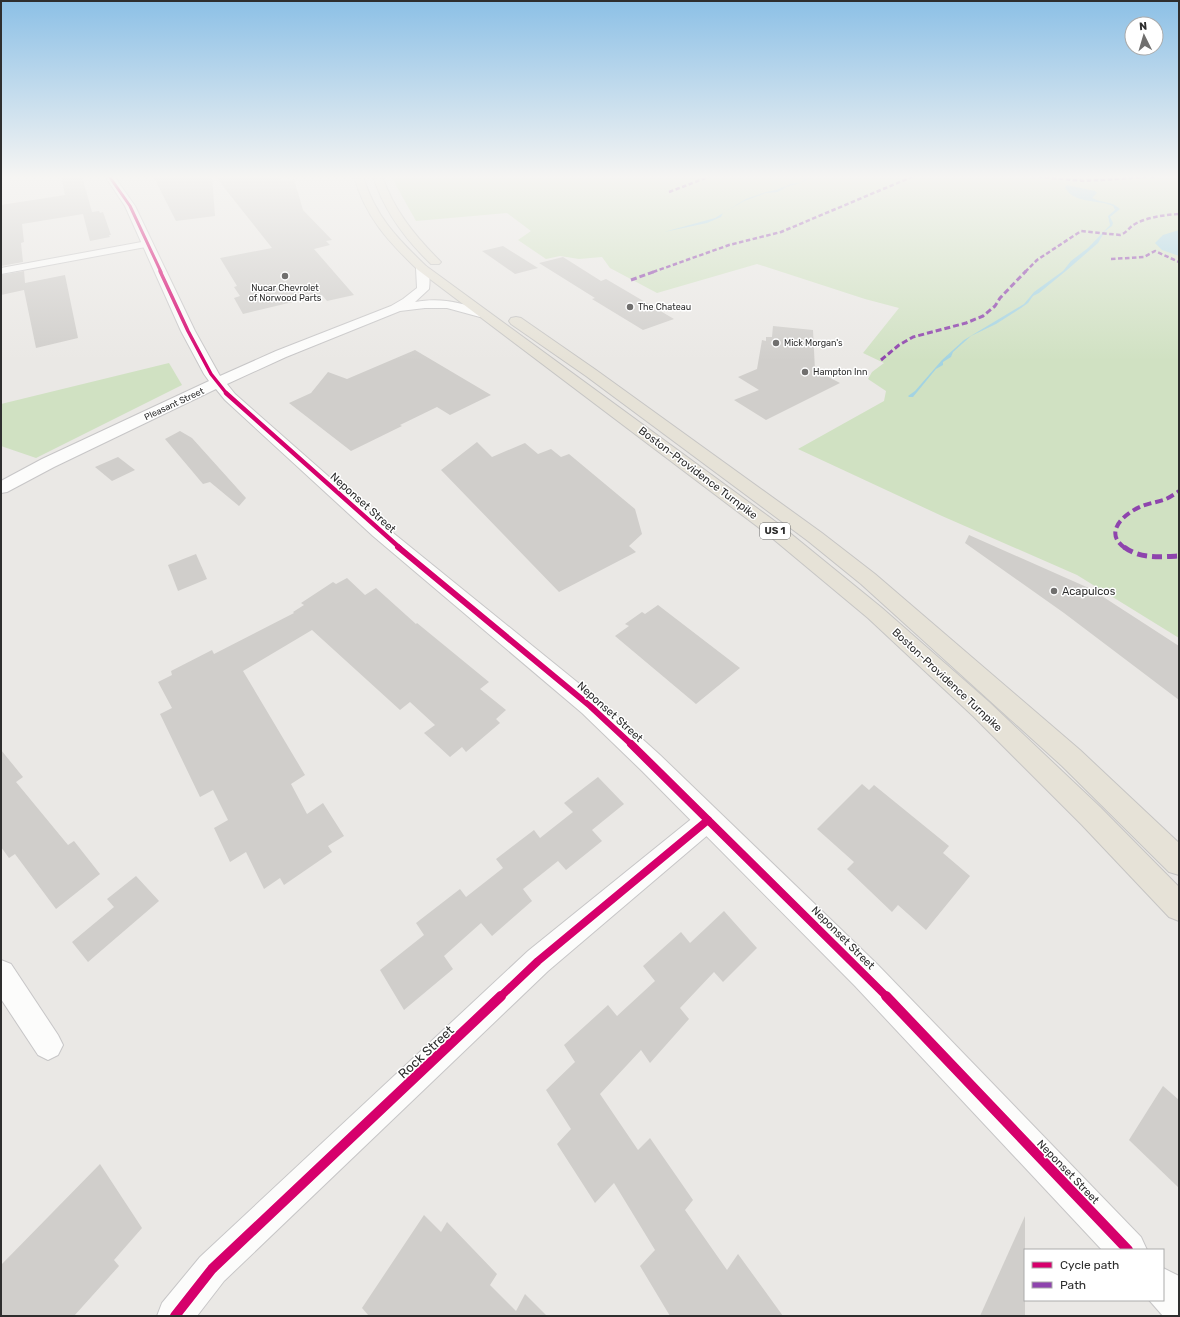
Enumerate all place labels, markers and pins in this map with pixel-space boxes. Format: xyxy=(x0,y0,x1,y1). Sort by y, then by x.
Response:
marker: Nucar Chevrolet of Norwood Parts xyxy=(280,271,290,281)
place label: Nucar Chevrolet of Norwood Parts xyxy=(249,283,322,303)
marker: The Chateau xyxy=(625,302,635,312)
place label: The Chateau xyxy=(638,302,691,312)
marker: Mick Morgan's xyxy=(771,338,781,348)
place label: Mick Morgan's xyxy=(784,338,843,348)
marker: Hampton Inn xyxy=(800,367,810,377)
place label: Hampton Inn xyxy=(813,367,867,377)
place label: Acapulcos xyxy=(1062,585,1116,598)
marker: Acapulcos xyxy=(1049,586,1059,596)

